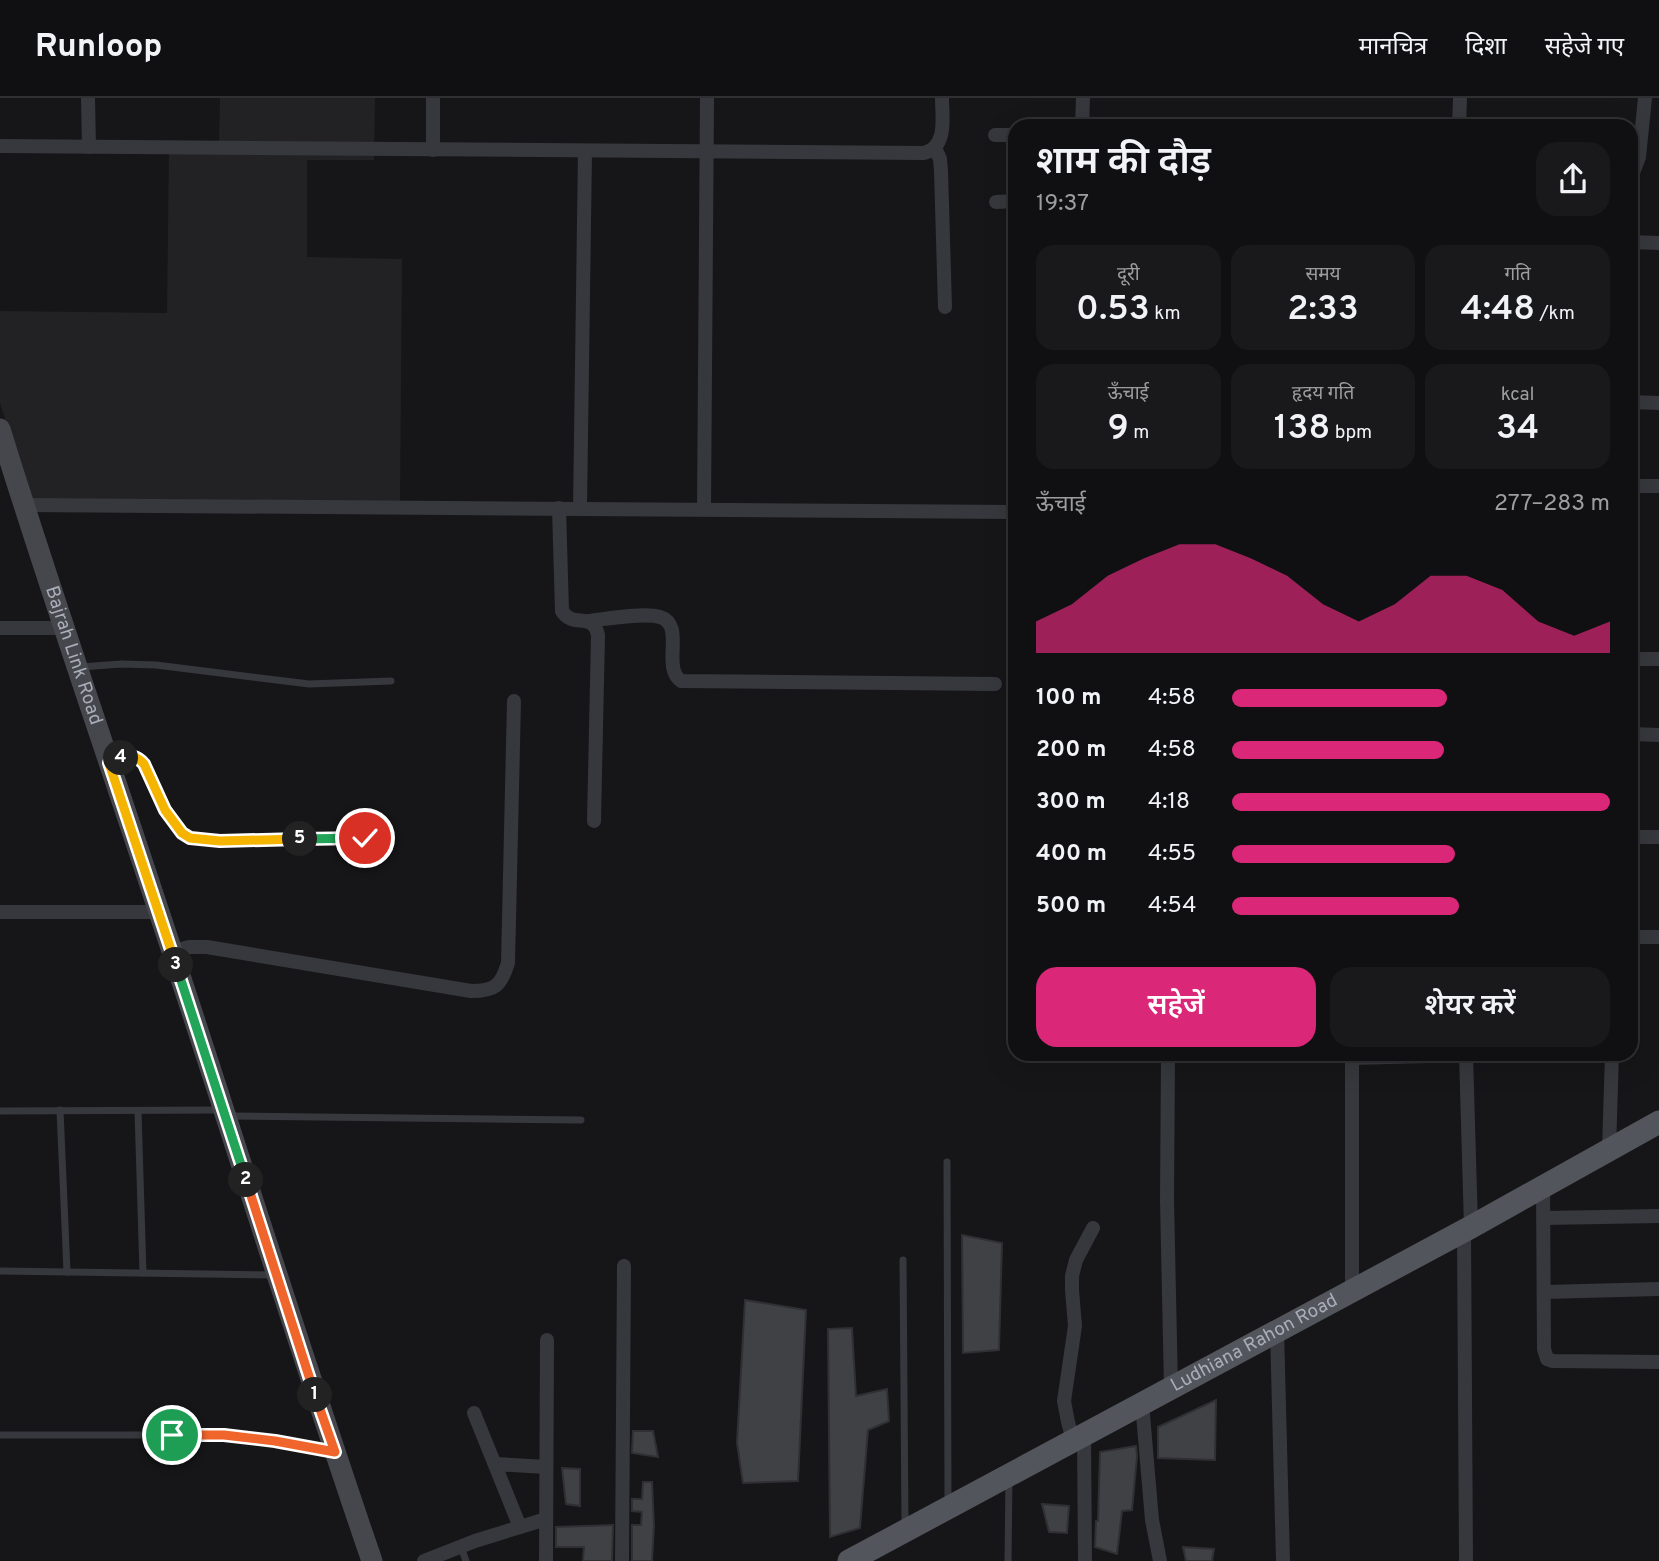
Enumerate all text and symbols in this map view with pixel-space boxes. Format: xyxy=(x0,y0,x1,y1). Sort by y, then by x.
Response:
text: Runloop xyxy=(35,27,162,69)
text: मानचित्र xyxy=(1359,33,1427,63)
text: दिशा xyxy=(1465,33,1507,63)
text: सहेजे गए xyxy=(1545,33,1624,63)
text: शाम की दौड़ xyxy=(1036,139,1211,188)
button: share xyxy=(1536,142,1610,216)
text: 19:37 xyxy=(1036,190,1089,219)
text: दूरी xyxy=(1117,263,1140,287)
text: समय xyxy=(1305,263,1341,287)
text: गति xyxy=(1504,263,1531,287)
text: 0.53 xyxy=(1076,288,1150,332)
text: 2:33 xyxy=(1287,288,1359,332)
text: 4:48 xyxy=(1460,288,1535,332)
text: km xyxy=(1150,302,1181,326)
text: /km xyxy=(1535,302,1575,326)
text: ऊँचाई xyxy=(1108,382,1149,406)
text: हृदय गति xyxy=(1292,382,1354,406)
text: kcal xyxy=(1501,383,1535,407)
text: 9 xyxy=(1107,407,1129,451)
text: 138 xyxy=(1274,407,1330,451)
text: 34 xyxy=(1496,407,1539,451)
text: m xyxy=(1129,421,1149,445)
text: bpm xyxy=(1330,421,1372,445)
text: 277–283 m xyxy=(1494,490,1610,519)
text: ऊँचाई xyxy=(1036,491,1086,520)
street label: Bajrah Link Road xyxy=(39,583,108,728)
text: 100 m xyxy=(1036,684,1101,713)
text: 4:58 xyxy=(1148,684,1196,713)
text: 200 m xyxy=(1036,736,1106,765)
text: 4:58 xyxy=(1148,736,1196,765)
pin: 4 xyxy=(104,740,138,776)
text: 4 xyxy=(114,745,127,769)
text: 300 m xyxy=(1036,788,1106,817)
text: 4:18 xyxy=(1148,788,1190,817)
pin xyxy=(335,808,395,868)
icon: check xyxy=(346,819,384,857)
pin: 5 xyxy=(282,822,318,856)
text: 5 xyxy=(294,826,305,850)
text: 400 m xyxy=(1036,840,1107,869)
text: 4:55 xyxy=(1148,840,1196,869)
text: 500 m xyxy=(1036,892,1106,921)
text: 4:54 xyxy=(1148,892,1196,921)
pin: 3 xyxy=(158,948,194,982)
text: 3 xyxy=(170,952,181,976)
button: सहेजें xyxy=(1036,967,1316,1047)
button: शेयर करें xyxy=(1330,967,1610,1047)
pin: 2 xyxy=(229,1162,264,1198)
text: 2 xyxy=(240,1167,251,1191)
street label: Ludhiana Rahon Road xyxy=(1167,1289,1342,1398)
pin: 1 xyxy=(298,1378,332,1412)
text: 1 xyxy=(311,1382,318,1406)
pin xyxy=(142,1405,202,1465)
icon: arrive xyxy=(153,1416,191,1454)

